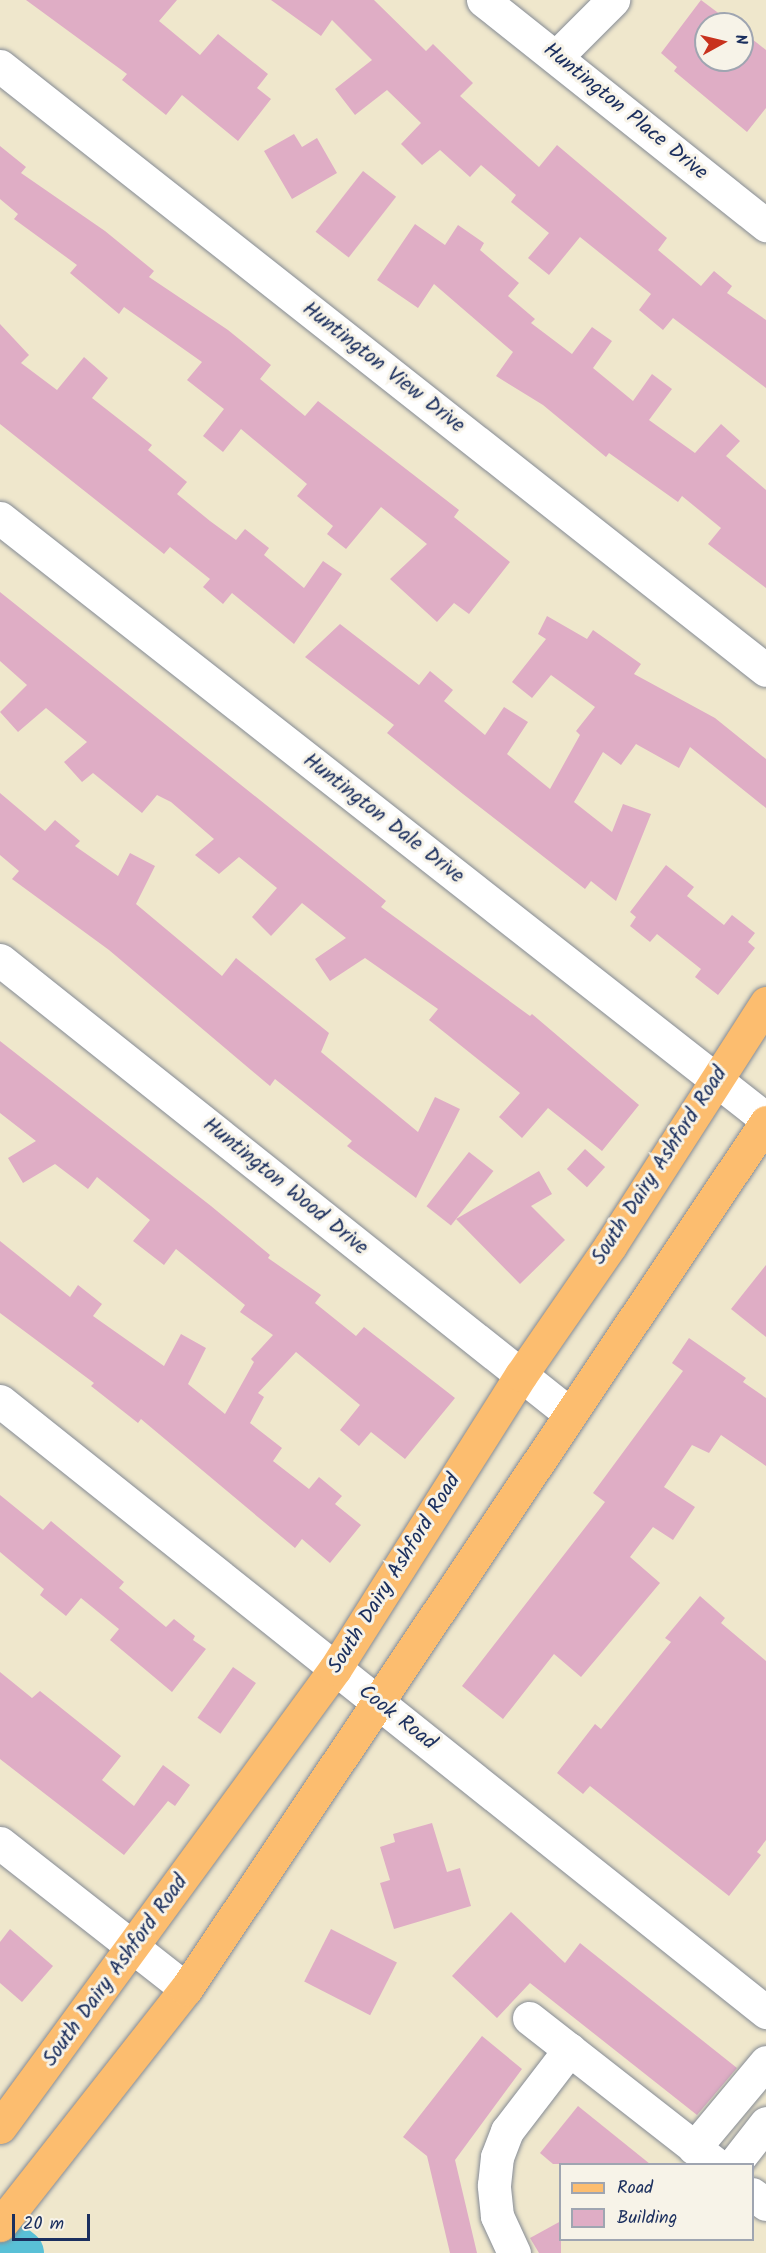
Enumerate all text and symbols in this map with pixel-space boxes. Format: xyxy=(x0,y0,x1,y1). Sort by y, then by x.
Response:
north arrow xyxy=(694,12,754,72)
text: N xyxy=(727,33,753,46)
street label: Huntington Place Drive xyxy=(538,38,712,186)
street label: Huntington View Drive xyxy=(297,297,469,439)
street label: Huntington Dale Drive xyxy=(298,748,468,890)
street label: South Dairy Ashford Road xyxy=(587,1062,733,1270)
street label: Huntington Wood Drive xyxy=(197,1113,373,1261)
street label: South Dairy Ashford Road xyxy=(323,1470,467,1678)
street label: Cook Road xyxy=(353,1680,441,1756)
street label: South Dairy Ashford Road xyxy=(38,1870,194,2072)
legend xyxy=(559,2163,754,2241)
text: Road xyxy=(617,2174,653,2203)
scale bar xyxy=(15,2202,93,2240)
text: Building xyxy=(617,2204,677,2233)
text: 20 m xyxy=(23,2210,64,2239)

